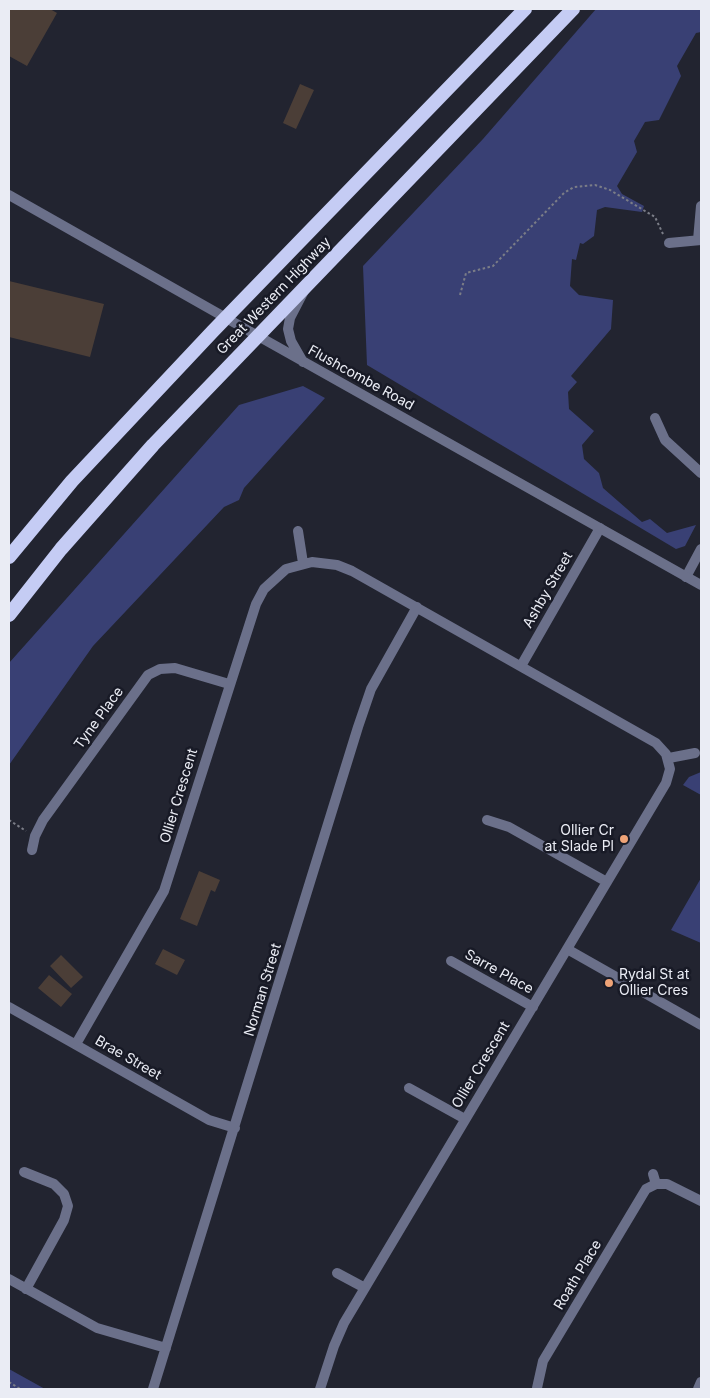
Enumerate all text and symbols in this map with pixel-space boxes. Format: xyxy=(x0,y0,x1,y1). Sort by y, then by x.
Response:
street label: Great Western Highway xyxy=(214,234,334,358)
street label: Flushcombe Road xyxy=(305,342,417,414)
street label: Ashby Street xyxy=(519,549,577,631)
street label: Tyne Place xyxy=(71,684,127,752)
street label: Ollier Crescent xyxy=(157,747,201,845)
place label: Ollier Cr at Slade Pl xyxy=(544,823,614,856)
marker: Ollier Cr at Slade Pl xyxy=(618,833,630,845)
street label: Norman Street xyxy=(241,942,285,1038)
street label: Sarre Place xyxy=(462,946,536,998)
place label: Rydal St at Ollier Cres xyxy=(619,967,689,1000)
marker: Rydal St at Ollier Cres xyxy=(603,977,615,989)
street label: Ollier Crescent xyxy=(449,1019,513,1111)
street label: Brae Street xyxy=(92,1032,164,1084)
street label: Roath Place xyxy=(551,1237,605,1313)

